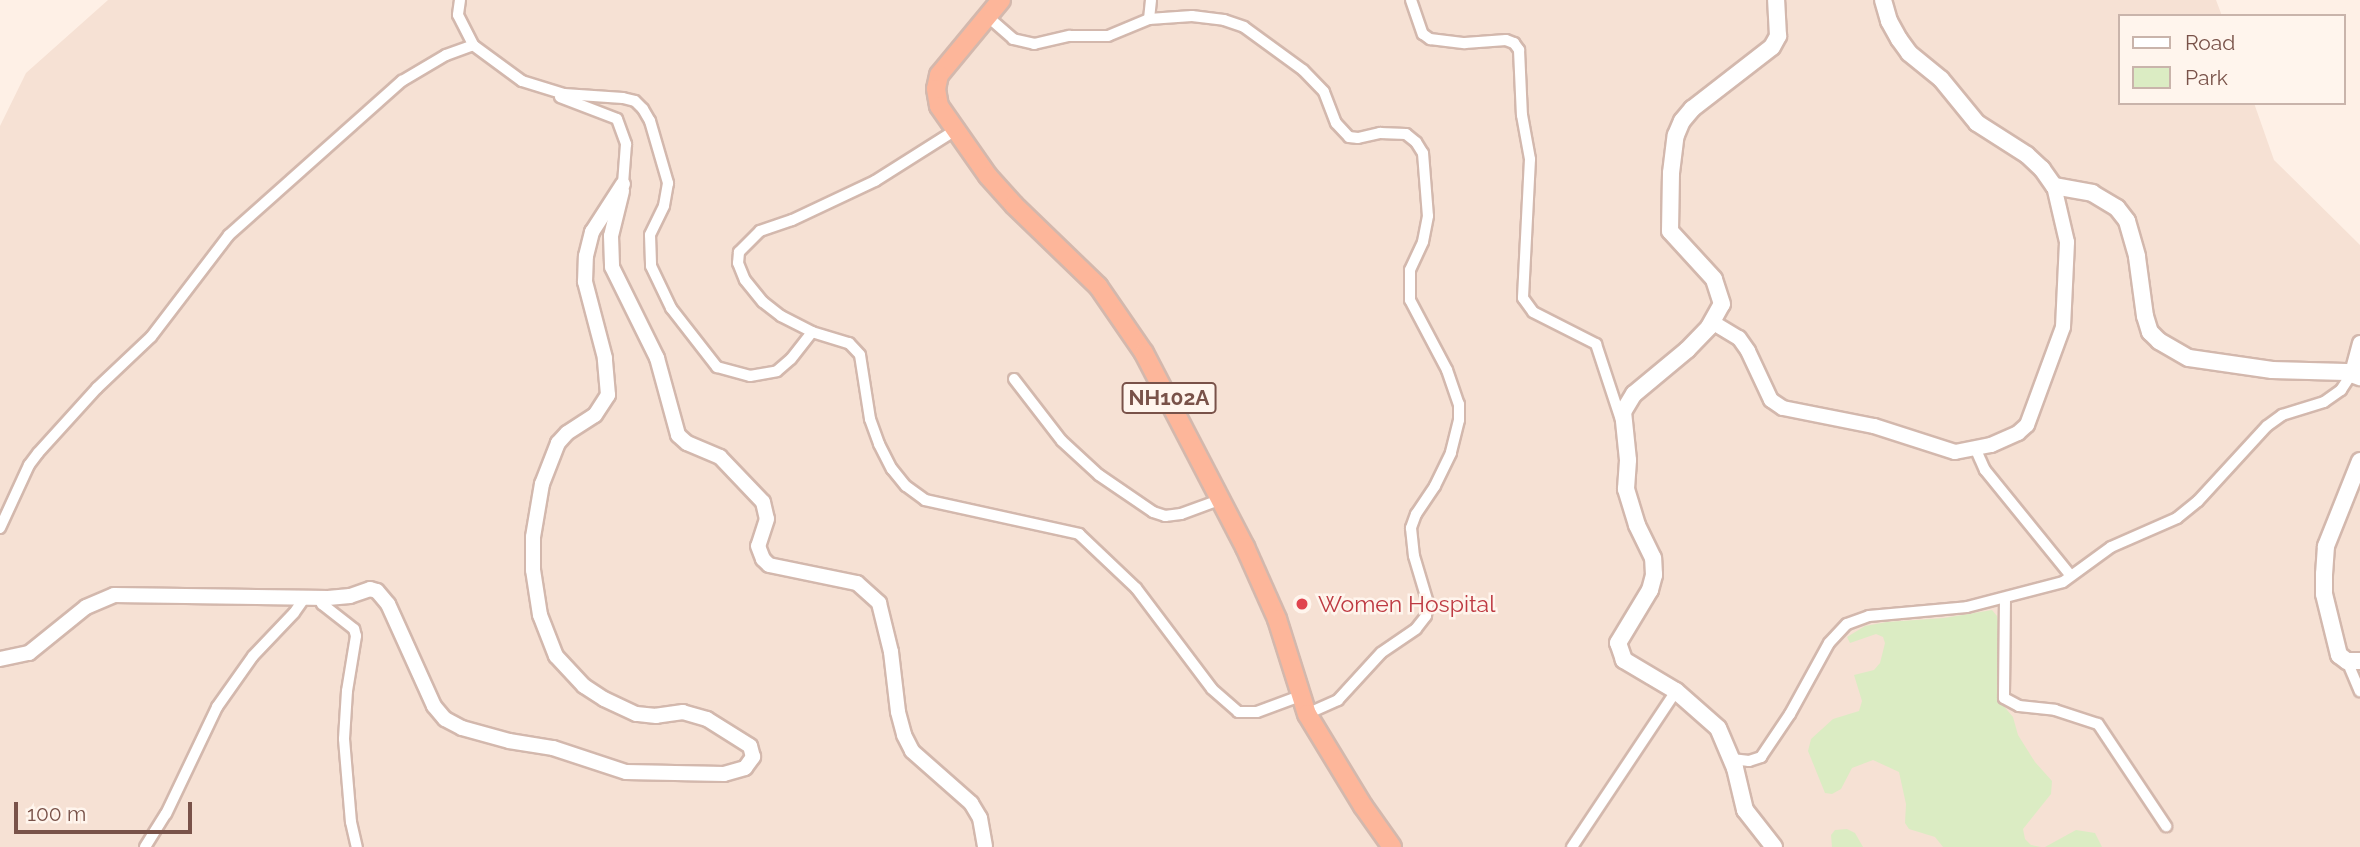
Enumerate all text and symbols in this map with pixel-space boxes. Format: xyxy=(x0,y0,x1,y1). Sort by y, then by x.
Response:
legend xyxy=(2118,14,2346,105)
text: Road xyxy=(2185,30,2235,55)
text: Park xyxy=(2185,65,2228,90)
road number: NH102A xyxy=(1120,380,1218,416)
place label: Women Hospital xyxy=(1318,590,1495,618)
marker: Women Hospital xyxy=(1292,594,1312,614)
scale bar xyxy=(18,788,196,832)
text: 100 m xyxy=(27,801,86,826)

